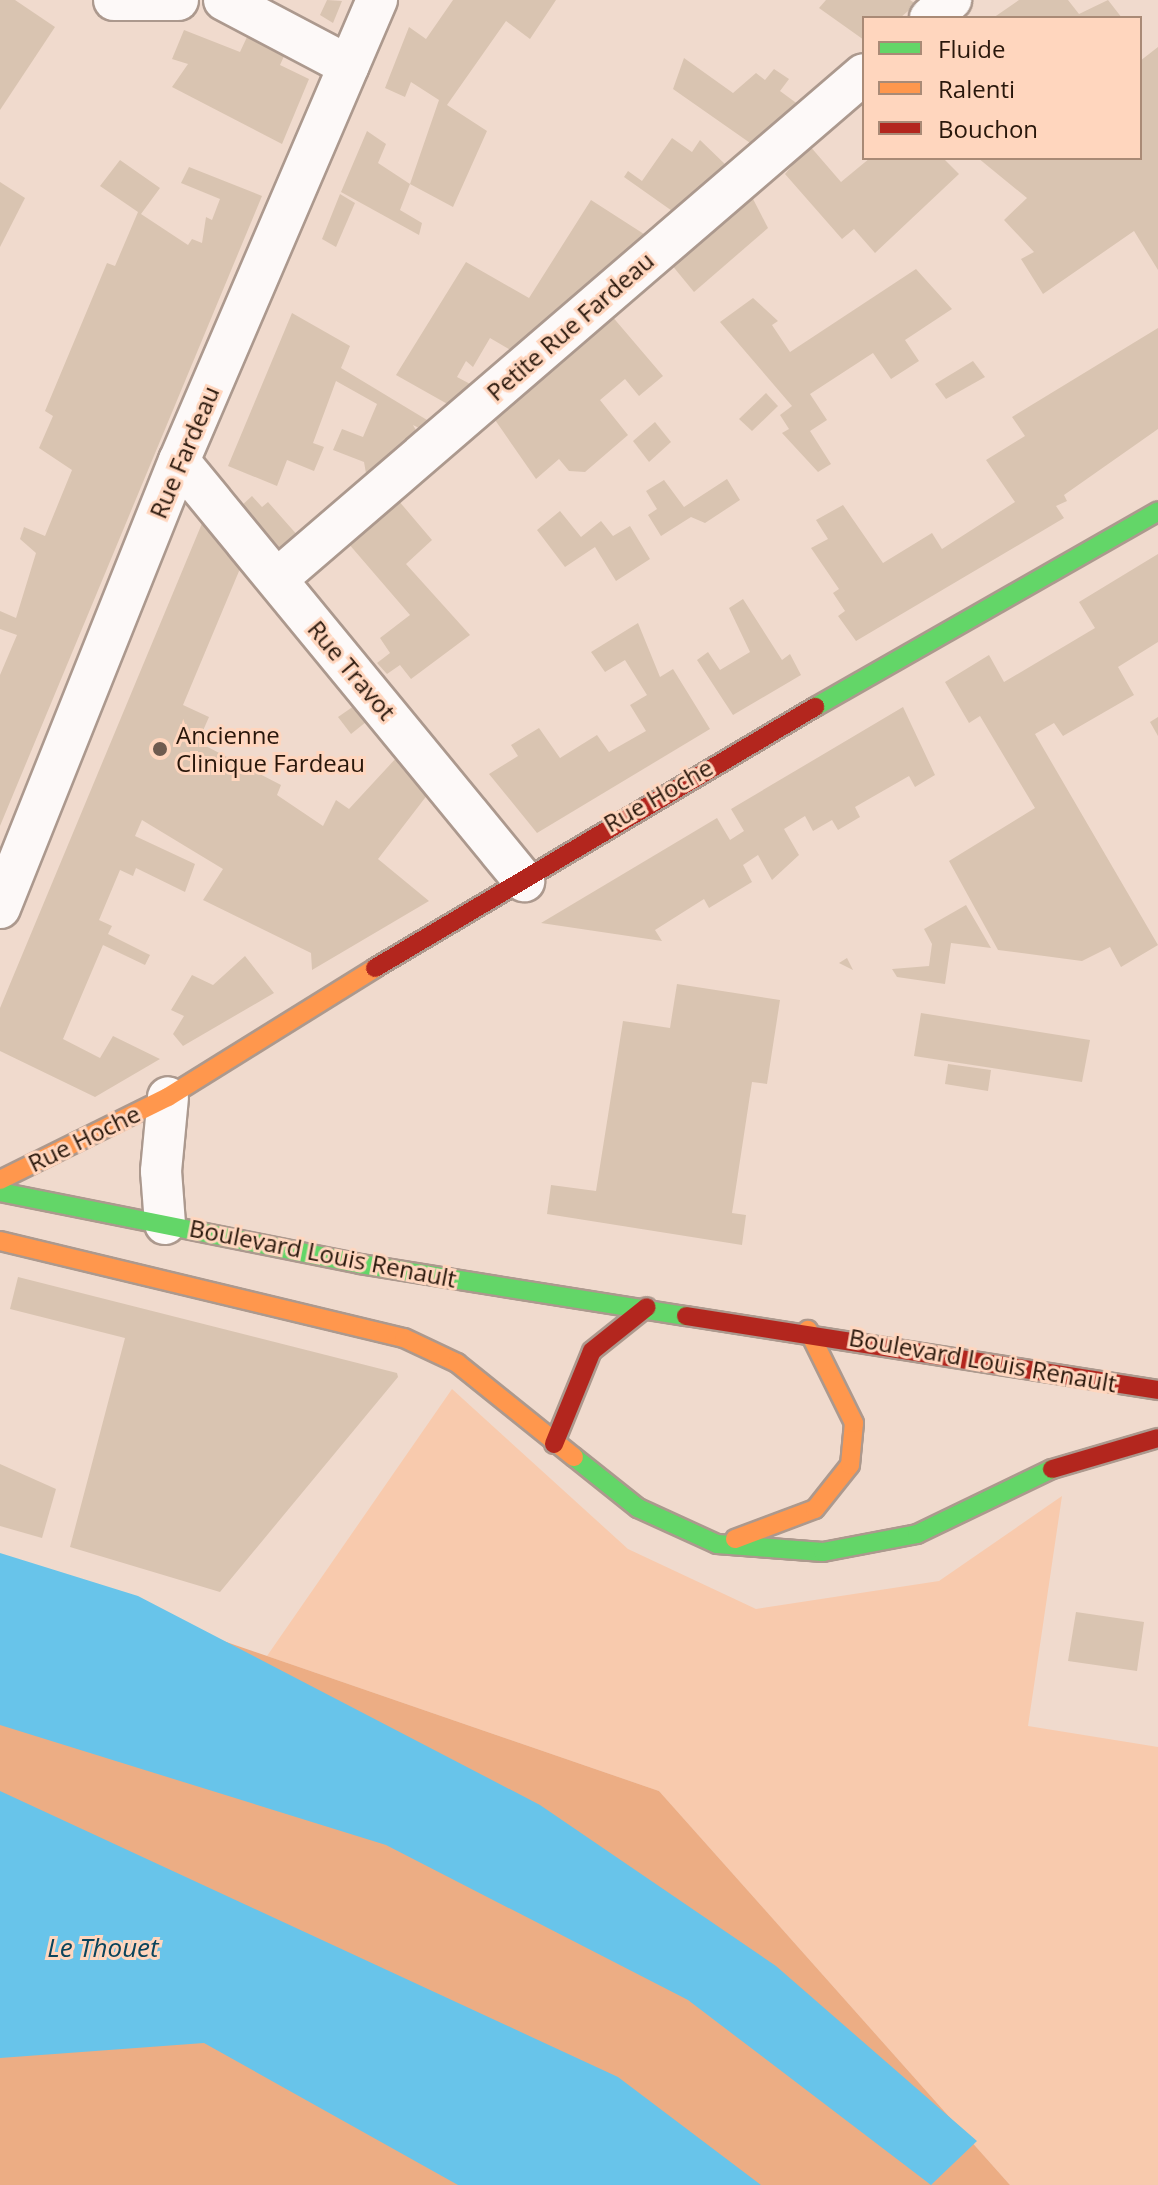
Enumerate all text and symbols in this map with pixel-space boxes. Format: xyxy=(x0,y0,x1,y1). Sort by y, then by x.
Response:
legend xyxy=(862,16,1142,160)
text: Fluide xyxy=(938,32,1005,65)
text: Ralenti xyxy=(938,72,1015,105)
text: Bouchon xyxy=(938,112,1038,145)
street label: Petite Rue Fardeau xyxy=(481,246,659,406)
street label: Rue Fardeau xyxy=(143,381,225,523)
street label: Rue Travot xyxy=(302,615,402,725)
place label: Ancienne Clinique Fardeau xyxy=(176,721,365,777)
marker: Ancienne Clinique Fardeau xyxy=(151,740,169,758)
street label: Rue Hoche xyxy=(598,752,718,838)
street label: Rue Hoche xyxy=(23,1099,145,1177)
street label: Boulevard Louis Renault xyxy=(187,1213,459,1293)
street label: Boulevard Louis Renault xyxy=(847,1322,1119,1398)
water label: Le Thouet xyxy=(47,1932,159,1964)

